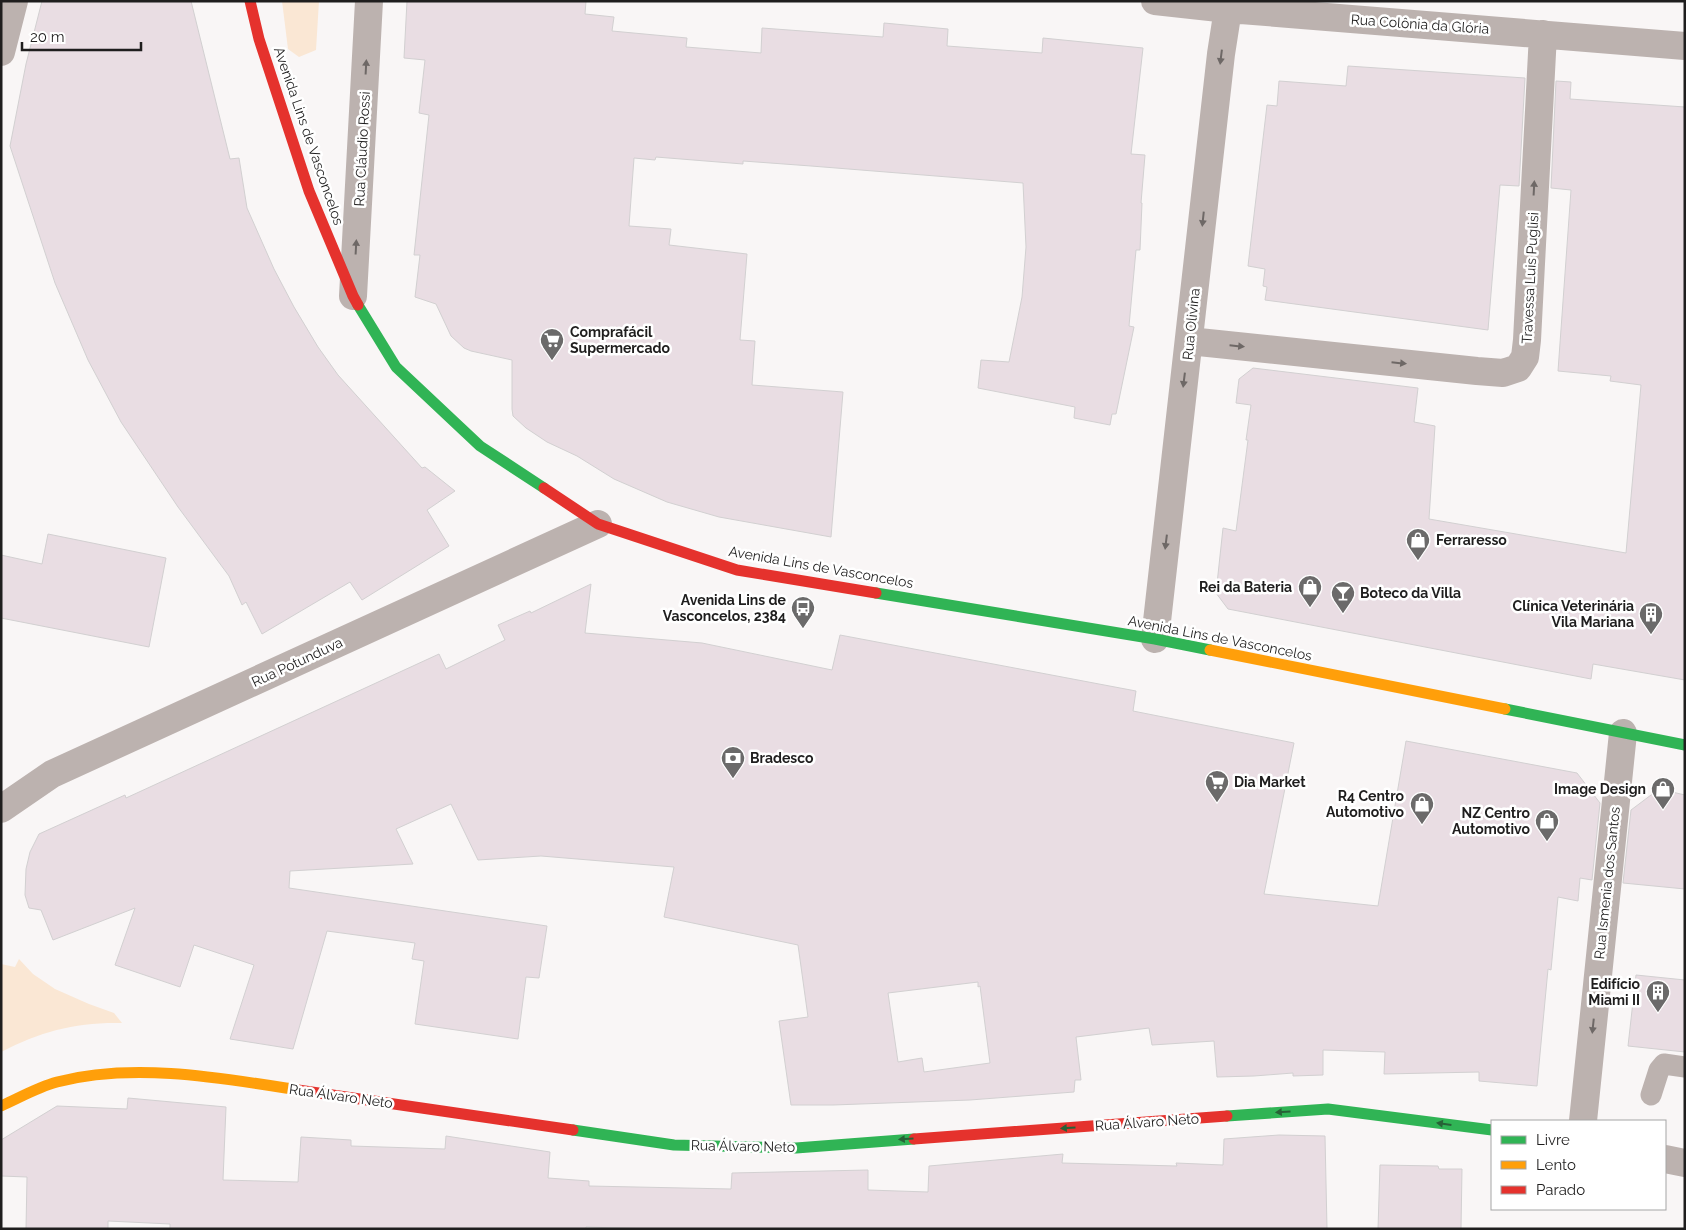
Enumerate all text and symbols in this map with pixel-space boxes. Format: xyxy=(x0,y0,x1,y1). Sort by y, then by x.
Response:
street label: Rua Colônia da Glória xyxy=(1350,11,1490,37)
scale bar xyxy=(22,20,141,52)
text: 20 m xyxy=(30,28,65,46)
street label: Avenida Lins de Vasconcelos xyxy=(271,45,347,227)
one-way arrow xyxy=(1217,50,1225,66)
one-way arrow xyxy=(362,59,370,75)
street label: Rua Cláudio Rossi xyxy=(351,91,373,207)
one-way arrow xyxy=(1531,180,1539,196)
one-way arrow xyxy=(1198,211,1206,227)
street label: Travessa Luis Puglisi xyxy=(1519,212,1541,344)
one-way arrow xyxy=(352,239,360,255)
street label: Rua Olivina xyxy=(1179,287,1203,361)
place label: Comprafácil Supermercado xyxy=(570,324,671,356)
supermarket icon: Comprafácil Supermercado xyxy=(539,327,565,361)
one-way arrow xyxy=(1229,342,1245,350)
one-way arrow xyxy=(1391,359,1407,367)
one-way arrow xyxy=(1180,373,1188,389)
shop icon: Ferraresso xyxy=(1405,527,1431,561)
place label: Ferraresso xyxy=(1436,532,1507,548)
one-way arrow xyxy=(1162,534,1170,550)
street label: Avenida Lins de Vasconcelos xyxy=(727,543,915,591)
shop icon: Rei da Bateria xyxy=(1297,574,1323,608)
place label: Rei da Bateria xyxy=(1199,579,1292,595)
bar icon: Boteco da Villa xyxy=(1330,580,1356,614)
place label: Boteco da Villa xyxy=(1360,585,1461,601)
place label: Avenida Lins de Vasconcelos, 2384 xyxy=(663,592,787,624)
bus stop icon: Avenida Lins de Vasconcelos, 2384 xyxy=(790,595,816,629)
place label: Clínica Veterinária Vila Mariana xyxy=(1513,598,1634,630)
building icon: Clínica Veterinária Vila Mariana xyxy=(1638,601,1664,635)
street label: Avenida Lins de Vasconcelos xyxy=(1127,612,1314,664)
street label: Rua Potunduva xyxy=(249,634,345,690)
bank icon: Bradesco xyxy=(720,745,746,779)
place label: Bradesco xyxy=(750,750,814,766)
supermarket icon: Dia Market xyxy=(1204,769,1230,803)
place label: Dia Market xyxy=(1234,774,1306,790)
shop icon: Image Design xyxy=(1650,776,1676,810)
place label: Image Design xyxy=(1554,781,1646,797)
place label: R4 Centro Automotivo xyxy=(1326,788,1405,820)
shop icon: R4 Centro Automotivo xyxy=(1409,791,1435,825)
place label: NZ Centro Automotivo xyxy=(1452,805,1531,837)
street label: Rua Ismenia dos Santos xyxy=(1591,806,1623,960)
shop icon: NZ Centro Automotivo xyxy=(1534,808,1560,842)
place label: Edifício Miami II xyxy=(1588,976,1641,1008)
building icon: Edifício Miami II xyxy=(1645,979,1671,1013)
one-way arrow xyxy=(1589,1018,1597,1034)
street label: Rua Álvaro Neto xyxy=(288,1080,394,1111)
one-way arrow xyxy=(1274,1108,1290,1116)
street label: Rua Álvaro Neto xyxy=(1094,1109,1200,1134)
one-way arrow xyxy=(1436,1120,1452,1128)
legend xyxy=(1491,1120,1666,1210)
one-way arrow xyxy=(1060,1124,1076,1132)
text: Livre xyxy=(1536,1131,1570,1149)
street label: Rua Álvaro Neto xyxy=(691,1136,795,1155)
one-way arrow xyxy=(898,1136,914,1144)
text: Lento xyxy=(1536,1156,1576,1174)
text: Parado xyxy=(1536,1181,1585,1199)

